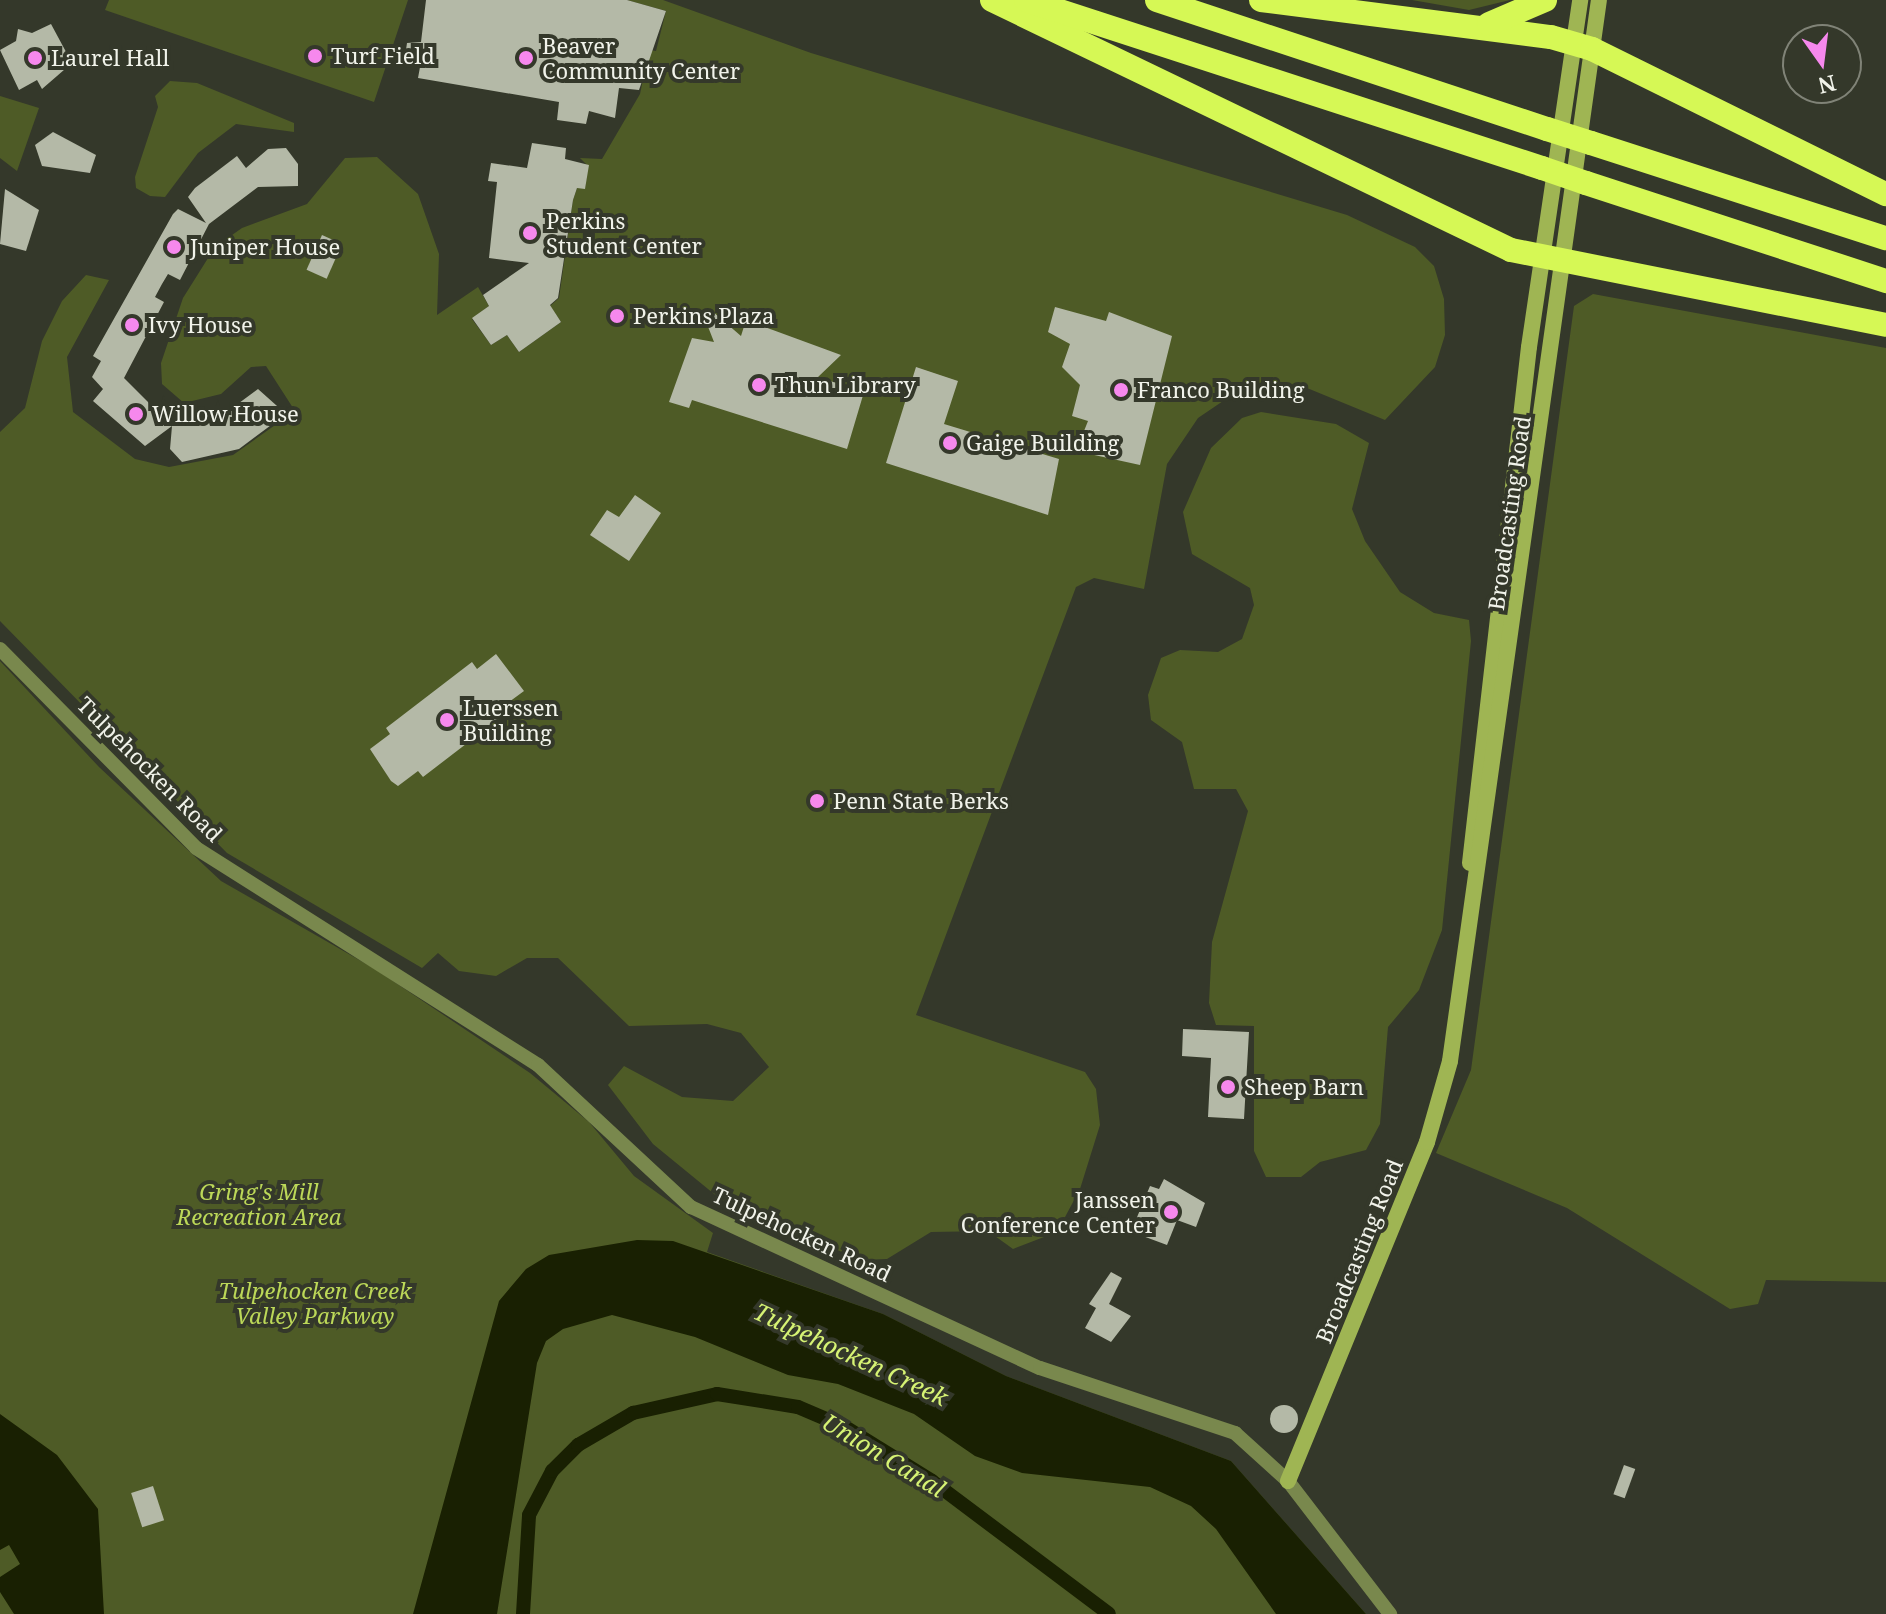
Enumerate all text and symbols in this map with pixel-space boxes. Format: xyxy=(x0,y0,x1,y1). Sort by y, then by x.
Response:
north arrow xyxy=(1782,24,1862,104)
place label: Beaver Community Center xyxy=(542,32,740,84)
place label: Turf Field xyxy=(331,43,435,69)
place label: Laurel Hall xyxy=(51,45,169,71)
marker: Turf Field xyxy=(306,47,324,65)
marker: Laurel Hall xyxy=(26,49,44,67)
marker: Beaver Community Center xyxy=(517,49,535,67)
text: N xyxy=(1815,69,1839,102)
place label: Perkins Student Center xyxy=(546,207,702,258)
marker: Perkins Student Center xyxy=(521,224,539,242)
place label: Juniper House xyxy=(190,234,340,260)
marker: Juniper House xyxy=(165,238,183,256)
place label: Perkins Plaza xyxy=(633,303,774,329)
marker: Perkins Plaza xyxy=(608,307,626,325)
place label: Ivy House xyxy=(148,312,253,338)
marker: Ivy House xyxy=(123,316,141,334)
place label: Thun Library xyxy=(775,372,916,398)
marker: Thun Library xyxy=(750,376,768,394)
place label: Franco Building xyxy=(1137,377,1305,403)
marker: Franco Building xyxy=(1112,381,1130,399)
place label: Willow House xyxy=(152,401,299,427)
marker: Willow House xyxy=(127,405,145,423)
street label: Broadcasting Road xyxy=(1482,414,1536,612)
place label: Gaige Building xyxy=(966,430,1119,456)
marker: Gaige Building xyxy=(941,434,959,452)
street label: Tulpehocken Road xyxy=(72,691,228,847)
place label: Luerssen Building xyxy=(463,694,559,746)
marker: Luerssen Building xyxy=(438,711,456,729)
place label: Penn State Berks xyxy=(833,788,1009,814)
marker: Penn State Berks xyxy=(808,792,826,810)
place label: Sheep Barn xyxy=(1244,1074,1364,1100)
marker: Sheep Barn xyxy=(1219,1078,1237,1096)
street label: Broadcasting Road xyxy=(1310,1155,1408,1347)
park label: Gring's Mill Recreation Area xyxy=(177,1178,341,1230)
street label: Tulpehocken Road xyxy=(708,1181,896,1287)
place label: Janssen Conference Center xyxy=(961,1186,1155,1238)
marker: Janssen Conference Center xyxy=(1162,1203,1180,1221)
park label: Tulpehocken Creek Valley Parkway xyxy=(218,1277,412,1328)
water label: Tulpehocken Creek xyxy=(749,1296,953,1412)
water label: Union Canal xyxy=(817,1407,951,1503)

